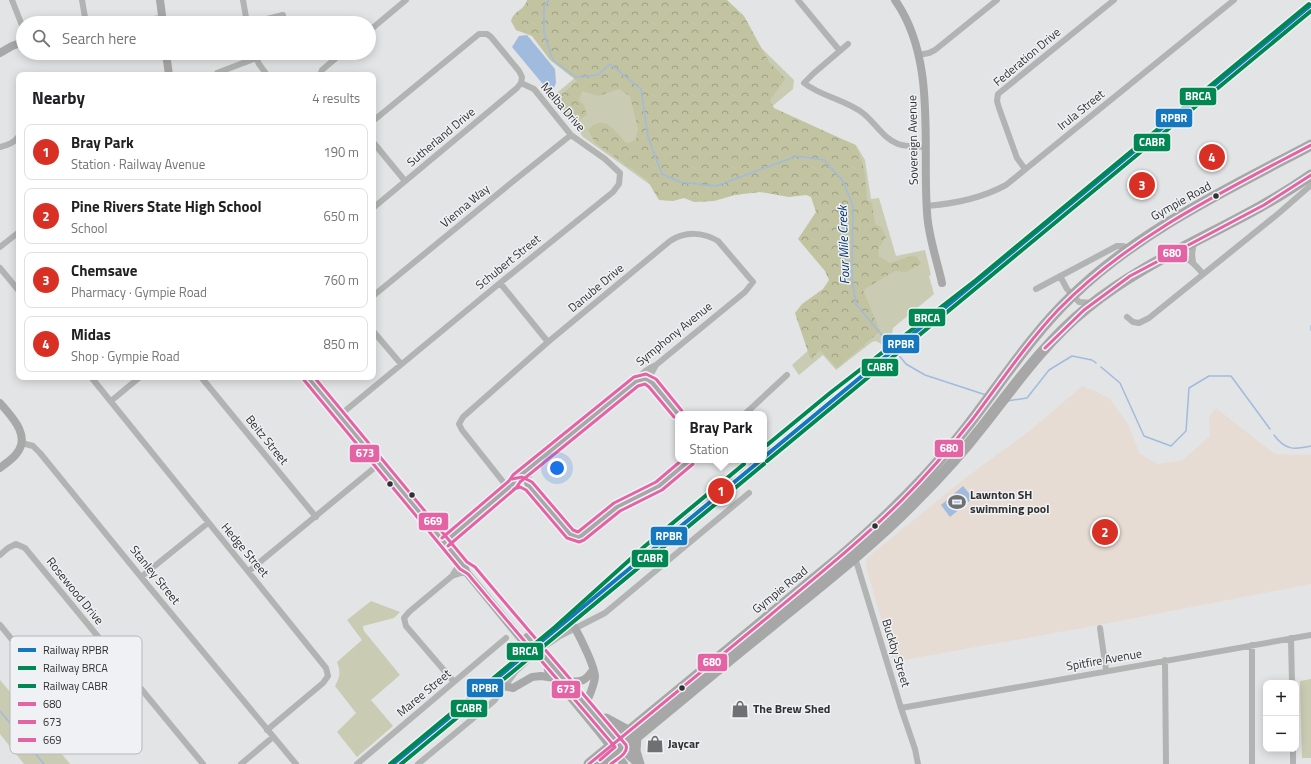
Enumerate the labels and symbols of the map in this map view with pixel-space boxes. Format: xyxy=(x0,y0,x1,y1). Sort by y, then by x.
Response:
street label: Federation Drive xyxy=(989,23,1065,91)
street label: Melba Drive xyxy=(537,78,590,136)
street label: Irula Street xyxy=(1053,84,1109,135)
line badge: BRCA xyxy=(1179,87,1217,106)
text: BRCA xyxy=(1185,88,1211,104)
street label: Sovereign Avenue xyxy=(902,95,923,185)
street label: Sutherland Drive xyxy=(402,102,479,171)
line badge: RPBR xyxy=(1155,108,1193,128)
text: RPBR xyxy=(1161,110,1188,126)
line badge: CABR xyxy=(1133,133,1171,152)
text: CABR xyxy=(1139,134,1165,150)
pin: 4 xyxy=(1199,142,1225,172)
pin: 3 xyxy=(1129,170,1155,200)
street label: Gympie Road xyxy=(1147,176,1215,225)
street label: Vienna Way xyxy=(436,179,494,232)
unlabelled marker xyxy=(1211,191,1221,201)
water label: Four Mile Creek xyxy=(832,203,854,285)
street label: Schubert Street xyxy=(471,229,545,294)
line badge: 680 xyxy=(1157,244,1188,263)
text: 680 xyxy=(1163,245,1181,261)
street label: Danube Drive xyxy=(564,259,628,317)
street label: Symphony Avenue xyxy=(631,297,716,370)
line badge: BRCA xyxy=(908,308,946,327)
text: BRCA xyxy=(914,310,940,326)
line badge: RPBR xyxy=(882,334,920,354)
text: RPBR xyxy=(888,336,915,352)
line badge: CABR xyxy=(861,358,899,377)
text: CABR xyxy=(867,359,893,375)
street label: Beitz Street xyxy=(241,411,294,469)
line badge: 680 xyxy=(934,439,964,458)
text: 680 xyxy=(940,440,958,456)
line badge: 673 xyxy=(349,444,380,463)
text: 673 xyxy=(356,445,374,461)
your location xyxy=(547,458,567,478)
pin: 1 xyxy=(708,476,734,506)
unlabelled marker xyxy=(385,479,395,489)
place label: Lawnton SH swimming pool xyxy=(970,485,1049,518)
unlabelled marker xyxy=(407,490,417,500)
sports icon: Lawnton SH swimming pool xyxy=(947,492,967,512)
line badge: 669 xyxy=(418,512,449,531)
text: 669 xyxy=(424,513,442,529)
pin: 2 xyxy=(1092,517,1118,547)
street label: Hedge Street xyxy=(217,518,274,582)
unlabelled marker xyxy=(870,521,880,531)
line badge: RPBR xyxy=(650,526,688,546)
text: RPBR xyxy=(656,528,683,544)
street label: Stanley Street xyxy=(126,541,186,609)
line badge: CABR xyxy=(631,549,669,568)
text: CABR xyxy=(637,550,663,566)
street label: Rosewood Drive xyxy=(42,553,109,629)
street label: Gympie Road xyxy=(748,561,812,618)
street label: Buckby Street xyxy=(877,616,916,690)
legend xyxy=(10,636,142,754)
text: Railway RPBR xyxy=(43,642,109,658)
line badge: BRCA xyxy=(506,642,544,661)
text: BRCA xyxy=(512,643,538,659)
street label: Spitfire Avenue xyxy=(1065,644,1143,676)
line badge: 680 xyxy=(697,653,728,672)
text: 680 xyxy=(703,654,721,670)
text: Railway BRCA xyxy=(43,660,108,676)
street label: Maree Street xyxy=(392,664,456,721)
text: Railway CABR xyxy=(43,678,108,694)
line badge: RPBR xyxy=(466,678,504,698)
text: RPBR xyxy=(472,680,499,696)
line badge: 673 xyxy=(551,680,581,699)
text: 673 xyxy=(557,681,575,697)
unlabelled marker xyxy=(677,683,687,693)
text: 680 xyxy=(43,696,61,712)
line badge: CABR xyxy=(450,699,488,718)
shop icon: The Brew Shed xyxy=(730,699,750,719)
place label: The Brew Shed xyxy=(753,699,830,718)
text: CABR xyxy=(456,700,482,716)
text: 673 xyxy=(43,714,61,730)
text: 669 xyxy=(43,732,61,748)
shop icon: Jaycar xyxy=(645,734,665,754)
place label: Jaycar xyxy=(668,734,700,753)

